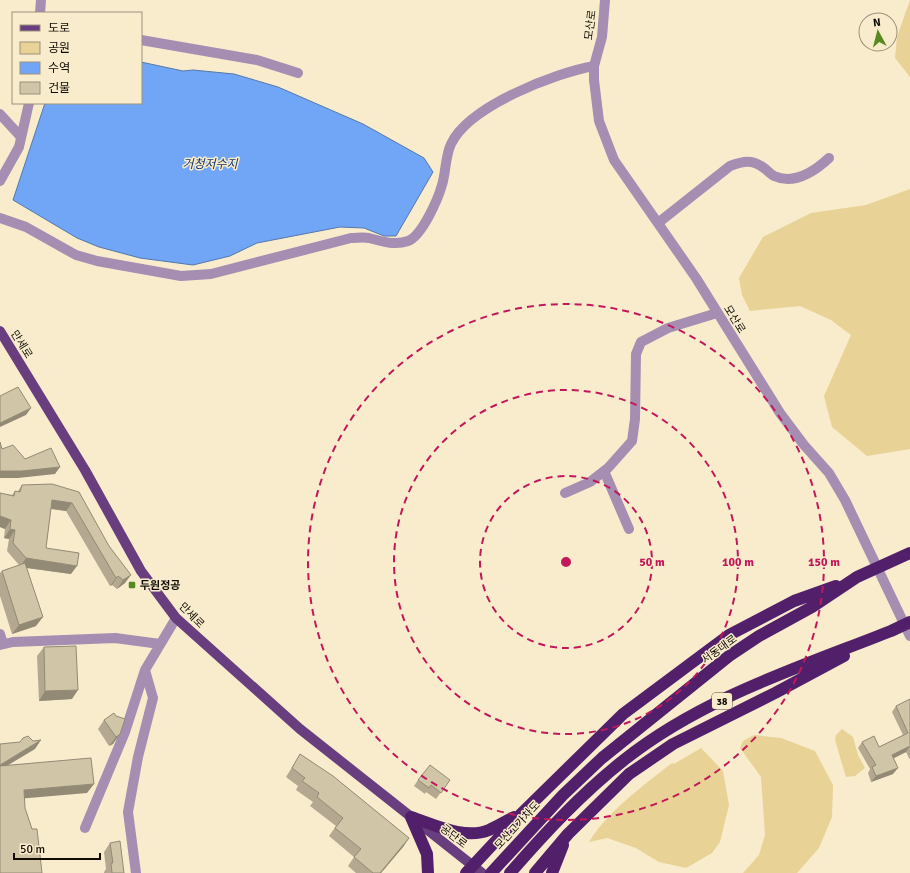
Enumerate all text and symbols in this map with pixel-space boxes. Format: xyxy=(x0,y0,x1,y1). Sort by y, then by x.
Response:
street label: 모산로 xyxy=(582,9,599,41)
legend xyxy=(12,12,142,104)
north arrow xyxy=(858,12,898,52)
text: N xyxy=(872,16,881,29)
text: 도로 xyxy=(48,21,70,36)
text: 공원 xyxy=(48,41,70,56)
text: 수역 xyxy=(48,61,70,76)
text: 건물 xyxy=(48,81,70,96)
water label: 거청저수지 xyxy=(182,157,239,172)
street label: 모산로 xyxy=(721,303,748,336)
street label: 만세로 xyxy=(8,328,35,361)
centre of rings xyxy=(559,555,573,569)
text: 50 m xyxy=(639,555,665,570)
text: 100 m xyxy=(722,555,754,570)
text: 150 m xyxy=(808,555,840,570)
place label: 두원정공 xyxy=(140,579,180,592)
marker: 두원정공 xyxy=(127,580,137,590)
street label: 만세로 xyxy=(176,600,207,631)
street label: 서동대로 xyxy=(699,632,739,667)
road number: 38 xyxy=(712,693,732,709)
street label: 모산고가차도 xyxy=(492,799,543,852)
street label: 공단로 xyxy=(438,822,470,851)
scale bar xyxy=(14,835,100,861)
text: 50 m xyxy=(20,842,45,857)

